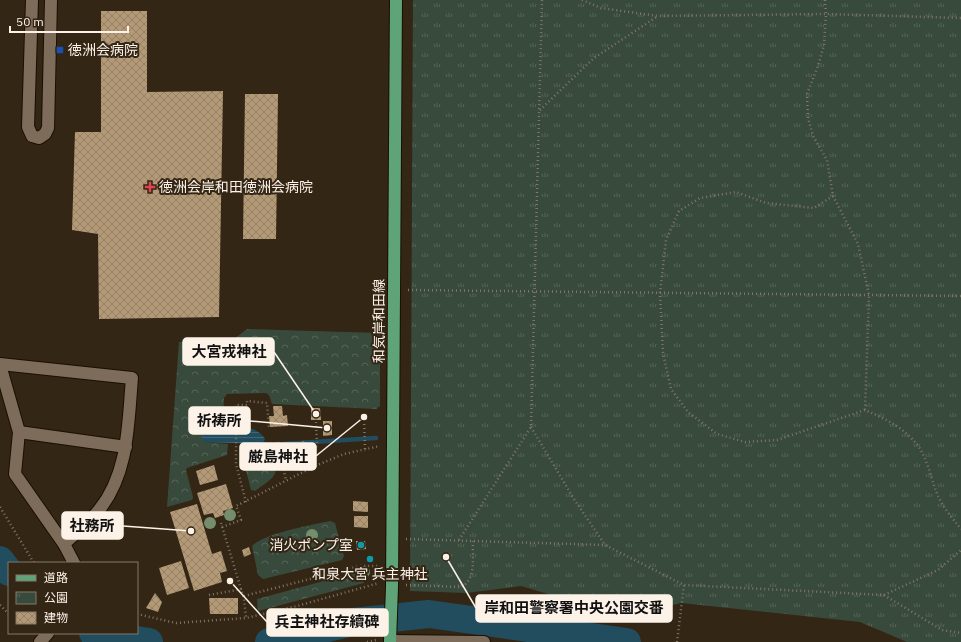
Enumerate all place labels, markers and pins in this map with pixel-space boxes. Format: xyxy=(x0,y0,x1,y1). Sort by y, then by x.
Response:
place label: 徳洲会病院 xyxy=(68,41,138,59)
marker: 徳洲会病院 xyxy=(55,45,65,55)
place label: 徳洲会岸和田徳洲会病院 xyxy=(159,178,313,196)
marker: 徳洲会岸和田徳洲会病院 xyxy=(144,181,156,193)
callout: 大宮戎神社 xyxy=(183,338,274,365)
callout: 祈祷所 xyxy=(189,407,250,434)
callout: 厳島神社 xyxy=(240,443,316,470)
callout: 社務所 xyxy=(62,512,123,539)
place label: 消火ポンプ室 xyxy=(269,536,353,554)
marker: 消火ポンプ室 xyxy=(356,540,366,550)
marker: 和泉大宮 兵主神社 xyxy=(365,554,375,564)
place label: 和泉大宮 兵主神社 xyxy=(312,565,428,583)
callout: 岸和田警察署中央公園交番 xyxy=(476,595,672,622)
callout: 兵主神社存續碑 xyxy=(267,609,388,636)

